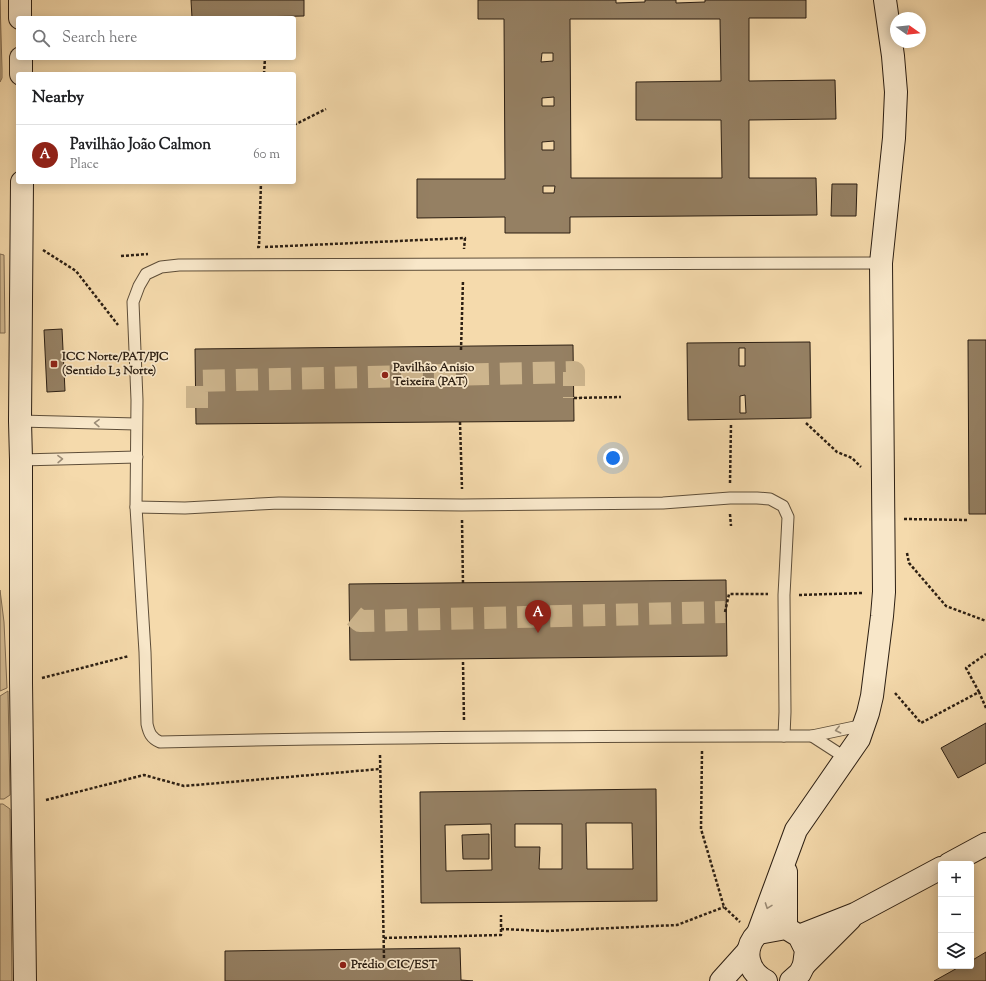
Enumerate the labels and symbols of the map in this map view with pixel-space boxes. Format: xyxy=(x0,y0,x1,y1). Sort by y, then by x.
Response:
north arrow xyxy=(890,12,926,48)
place label: ICC Norte/PAT/PJC (Sentido L3 Norte) xyxy=(61,348,169,380)
marker: ICC Norte/PAT/PJC (Sentido L3 Norte) xyxy=(49,359,59,369)
place label: Pavilhão Anisio Teixeira (PAT) xyxy=(392,359,475,391)
marker: Pavilhão Anisio Teixeira (PAT) xyxy=(380,370,390,380)
one-way arrow xyxy=(94,418,100,427)
your location xyxy=(603,448,623,468)
one-way arrow xyxy=(57,455,63,463)
pin: A xyxy=(525,600,551,633)
one-way arrow xyxy=(835,726,841,734)
one-way arrow xyxy=(764,903,772,910)
place label: Prédio CIC/EST xyxy=(350,956,438,974)
marker: Prédio CIC/EST xyxy=(338,960,348,970)

